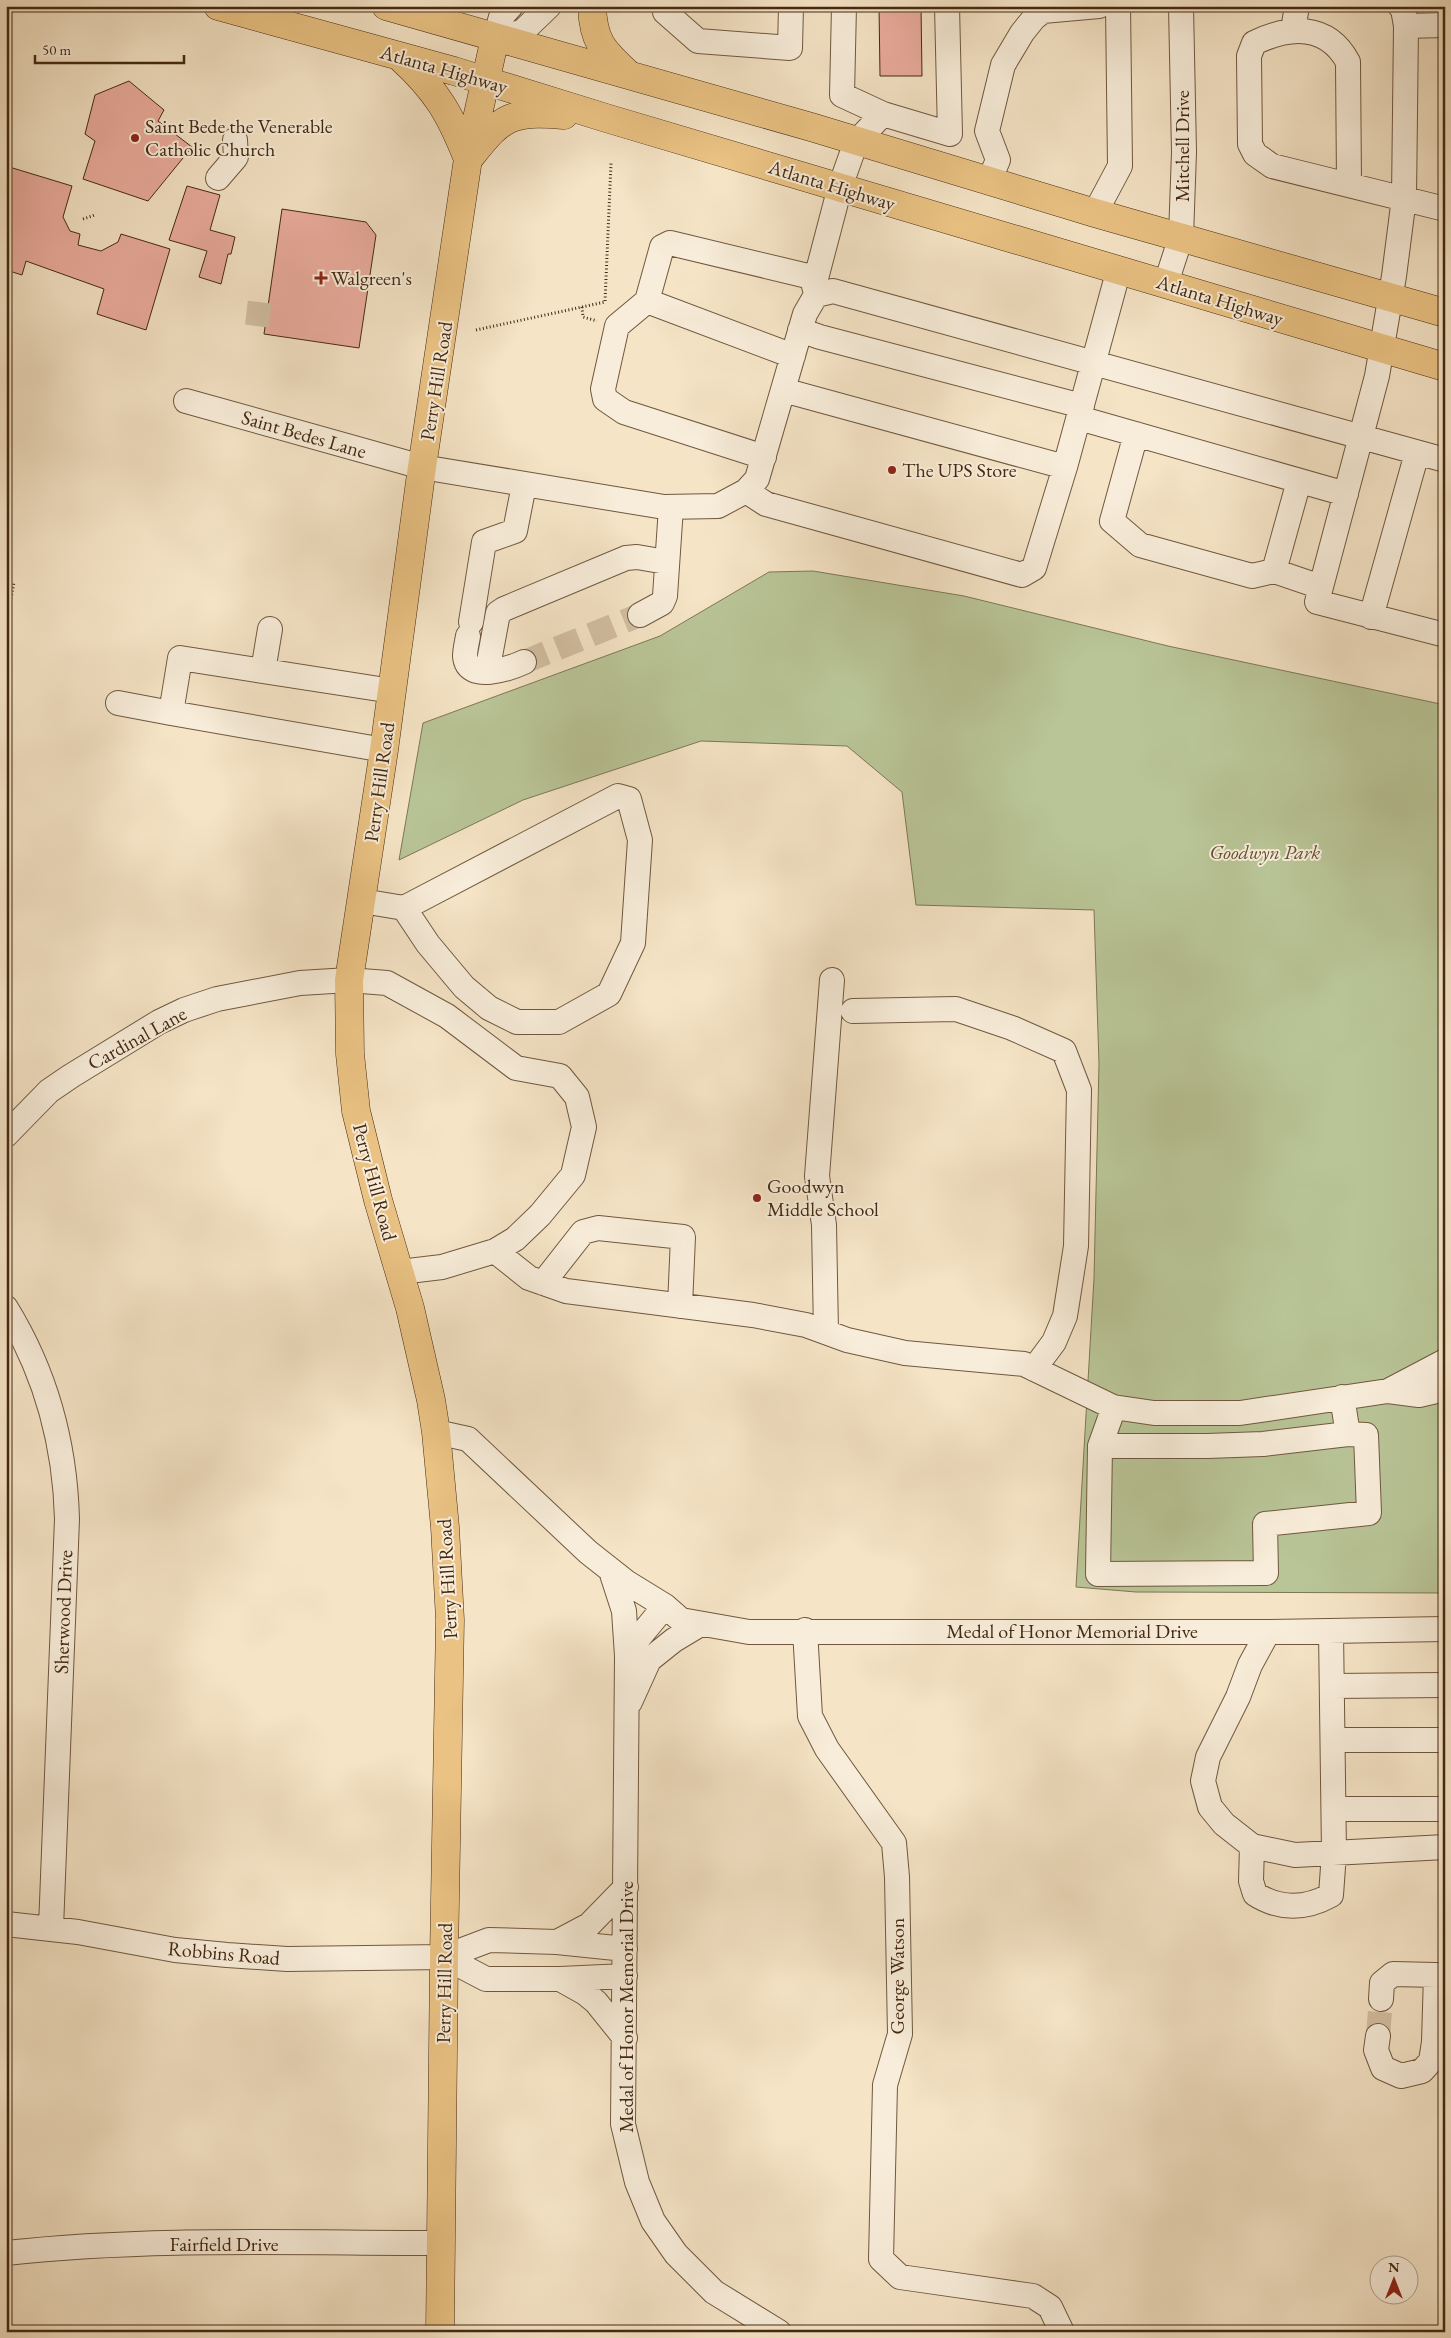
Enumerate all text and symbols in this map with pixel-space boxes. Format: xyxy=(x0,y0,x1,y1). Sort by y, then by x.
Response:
scale bar xyxy=(35,32,184,64)
street label: Atlanta Highway xyxy=(376,38,511,100)
text: 50 m xyxy=(42,40,71,59)
street label: Mitchell Drive xyxy=(1169,90,1195,202)
place label: Saint Bede the Venerable Catholic Church xyxy=(145,113,333,162)
marker: Saint Bede the Venerable Catholic Church xyxy=(129,132,141,144)
street label: Atlanta Highway xyxy=(764,153,899,217)
place label: Walgreen's xyxy=(331,265,412,291)
street label: Atlanta Highway xyxy=(1152,268,1287,332)
marker: Walgreen's xyxy=(315,272,327,284)
street label: Perry Hill Road xyxy=(414,319,458,443)
street label: Saint Bedes Lane xyxy=(239,404,370,464)
place label: The UPS Store xyxy=(902,457,1017,483)
marker: The UPS Store xyxy=(886,464,898,476)
street label: Perry Hill Road xyxy=(358,720,400,843)
park label: Goodwyn Park xyxy=(1210,839,1320,865)
street label: Cardinal Lane xyxy=(83,1000,191,1076)
street label: Perry Hill Road xyxy=(347,1120,403,1244)
place label: Goodwyn Middle School xyxy=(767,1173,879,1222)
marker: Goodwyn Middle School xyxy=(751,1192,763,1204)
street label: Perry Hill Road xyxy=(431,1517,463,1640)
street label: Sherwood Drive xyxy=(48,1549,78,1674)
street label: Medal of Honor Memorial Drive xyxy=(946,1618,1198,1644)
street label: Medal of Honor Memorial Drive xyxy=(613,1881,639,2133)
street label: George Watson xyxy=(884,1917,910,2034)
street label: Perry Hill Road xyxy=(430,1922,458,2043)
street label: Robbins Road xyxy=(167,1935,282,1971)
street label: Fairfield Drive xyxy=(170,2231,279,2257)
north arrow xyxy=(1368,2256,1418,2306)
text: N xyxy=(1388,2258,1400,2276)

